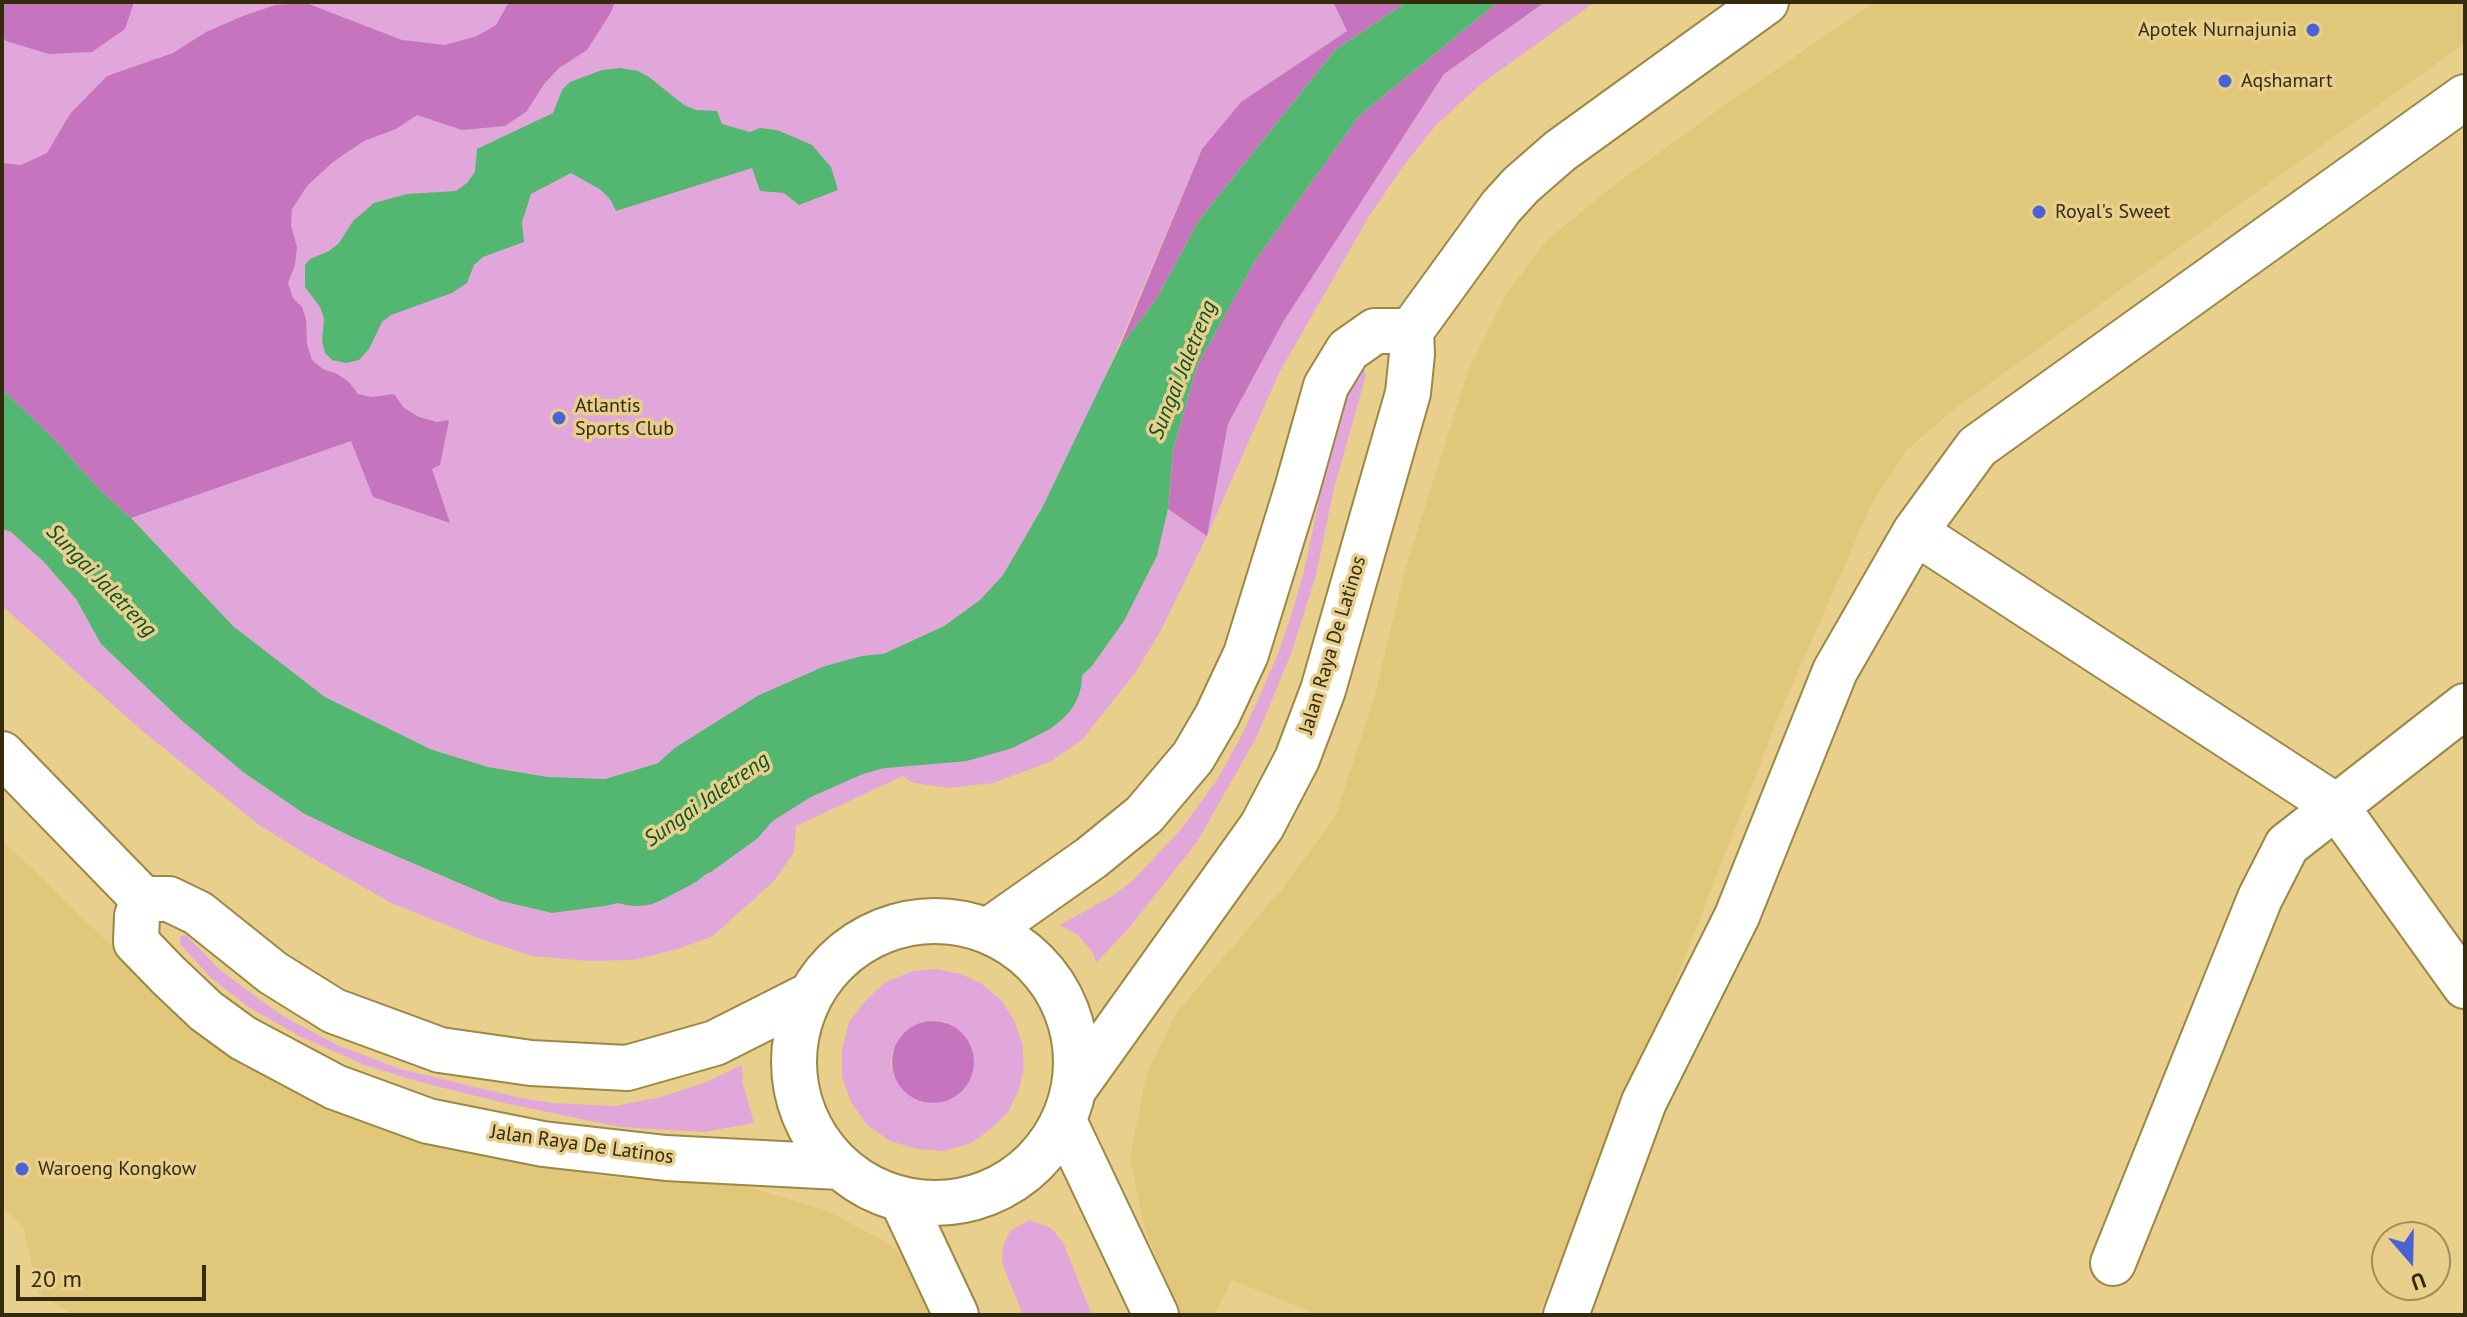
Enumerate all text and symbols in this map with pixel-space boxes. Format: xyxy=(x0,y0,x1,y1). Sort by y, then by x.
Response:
place label: Apotek Nurnajunia xyxy=(2138,18,2297,42)
marker: Apotek Nurnajunia xyxy=(2304,21,2322,39)
place label: Aqshamart xyxy=(2241,69,2333,93)
marker: Aqshamart xyxy=(2216,72,2234,90)
place label: Royal's Sweet xyxy=(2055,200,2170,224)
marker: Royal's Sweet xyxy=(2030,203,2048,221)
water label: Sungai Jaletreng xyxy=(1143,297,1223,443)
place label: Atlantis Sports Club xyxy=(575,394,674,441)
marker: Atlantis Sports Club xyxy=(550,409,568,427)
water label: Sungai Jaletreng xyxy=(40,519,162,643)
street label: Jalan Raya De Latinos xyxy=(1295,553,1371,737)
water label: Sungai Jaletreng xyxy=(639,747,775,853)
street label: Jalan Raya De Latinos xyxy=(489,1120,675,1170)
place label: Waroeng Kongkow xyxy=(38,1157,197,1181)
marker: Waroeng Kongkow xyxy=(13,1160,31,1178)
north arrow xyxy=(2371,1221,2451,1301)
scale bar xyxy=(20,1249,210,1299)
text: 20 m xyxy=(30,1263,82,1294)
text: U xyxy=(2407,1266,2430,1297)

